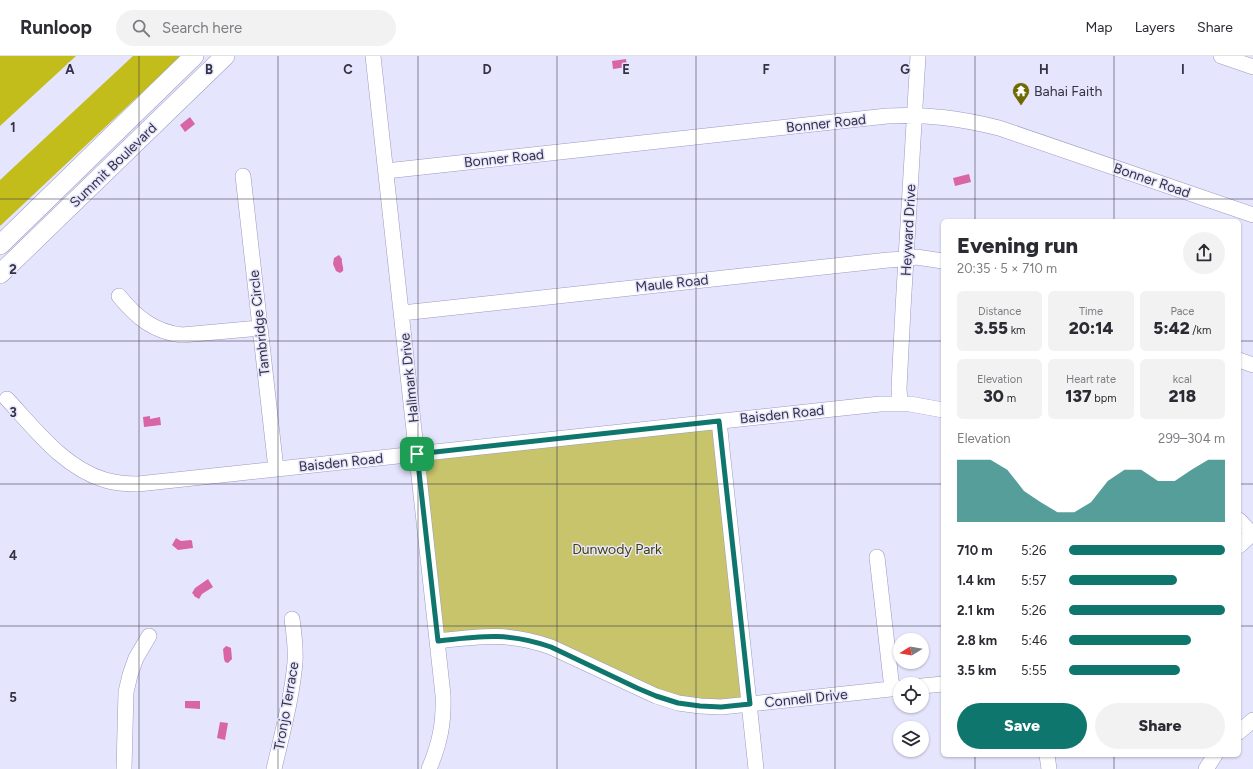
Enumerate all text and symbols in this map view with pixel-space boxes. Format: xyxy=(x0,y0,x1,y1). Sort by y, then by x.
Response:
search box xyxy=(116,10,396,46)
text: Runloop xyxy=(20,16,92,39)
icon: search xyxy=(130,17,152,39)
text: Search here xyxy=(162,19,242,37)
text: Map xyxy=(1085,19,1113,36)
text: Layers xyxy=(1135,19,1175,36)
text: Share xyxy=(1197,19,1233,36)
text: A xyxy=(65,62,75,77)
text: B xyxy=(205,62,213,77)
text: C xyxy=(343,62,353,77)
text: D xyxy=(482,62,492,77)
text: E xyxy=(622,62,630,77)
text: F xyxy=(762,62,770,77)
text: G xyxy=(900,62,910,77)
text: H xyxy=(1039,62,1049,77)
text: I xyxy=(1181,62,1185,77)
temple icon: Bahai Faith xyxy=(1011,81,1031,106)
place label: Bahai Faith xyxy=(1034,83,1103,100)
street label: Bonner Road xyxy=(785,111,867,136)
street label: Summit Boulevard xyxy=(66,119,160,211)
text: 1 xyxy=(10,120,16,135)
street label: Bonner Road xyxy=(463,146,545,171)
street label: Bonner Road xyxy=(1111,159,1193,202)
street label: Heyward Drive xyxy=(898,183,919,276)
text: Evening run xyxy=(957,232,1078,259)
button: share xyxy=(1183,232,1225,274)
text: 20:35 · 5 × 710 m xyxy=(957,261,1057,276)
text: 2 xyxy=(9,262,17,277)
street label: Tambridge Circle xyxy=(245,269,273,377)
street label: Maule Road xyxy=(635,271,709,296)
text: Distance xyxy=(978,305,1021,318)
text: Time xyxy=(1079,305,1103,318)
text: Pace xyxy=(1170,305,1194,318)
text: 3.55 xyxy=(974,318,1008,338)
text: 20:14 xyxy=(1069,318,1113,338)
text: 5:42 xyxy=(1153,318,1190,338)
text: km xyxy=(1008,324,1025,337)
text: /km xyxy=(1190,324,1211,337)
street label: Hallmark Drive xyxy=(396,332,423,424)
text: Elevation xyxy=(977,373,1022,386)
text: Heart rate xyxy=(1066,373,1116,386)
text: kcal xyxy=(1173,373,1192,386)
text: 30 xyxy=(983,386,1004,406)
text: 137 xyxy=(1065,386,1092,406)
text: 218 xyxy=(1169,386,1196,406)
text: m xyxy=(1004,392,1016,405)
text: bpm xyxy=(1092,392,1117,405)
street label: Baisden Road xyxy=(739,402,825,427)
text: 3 xyxy=(9,405,17,420)
text: Elevation xyxy=(957,431,1010,446)
text: 299–304 m xyxy=(1158,431,1225,446)
pin xyxy=(400,437,434,471)
icon: arrive xyxy=(406,443,428,465)
street label: Baisden Road xyxy=(298,450,384,475)
park label: Dunwody Park xyxy=(572,541,662,558)
text: 710 m xyxy=(957,543,993,558)
text: 5:26 xyxy=(1021,543,1046,558)
text: 4 xyxy=(9,548,17,563)
text: 1.4 km xyxy=(957,573,995,588)
text: 5:57 xyxy=(1021,573,1046,588)
text: 2.1 km xyxy=(957,603,995,618)
text: 5:26 xyxy=(1021,603,1046,618)
north arrow xyxy=(893,633,929,669)
map controls xyxy=(893,633,929,757)
text: 2.8 km xyxy=(957,633,997,648)
text: 5:46 xyxy=(1021,633,1047,648)
street label: Tronjo Terrace xyxy=(270,660,303,752)
text: 3.5 km xyxy=(957,663,996,678)
text: 5:55 xyxy=(1021,663,1047,678)
button: locate xyxy=(893,677,929,713)
street label: Connell Drive xyxy=(764,686,849,711)
text: 5 xyxy=(9,690,17,705)
button: Save xyxy=(957,703,1087,749)
button: Share xyxy=(1095,703,1225,749)
button: layers xyxy=(893,721,929,757)

